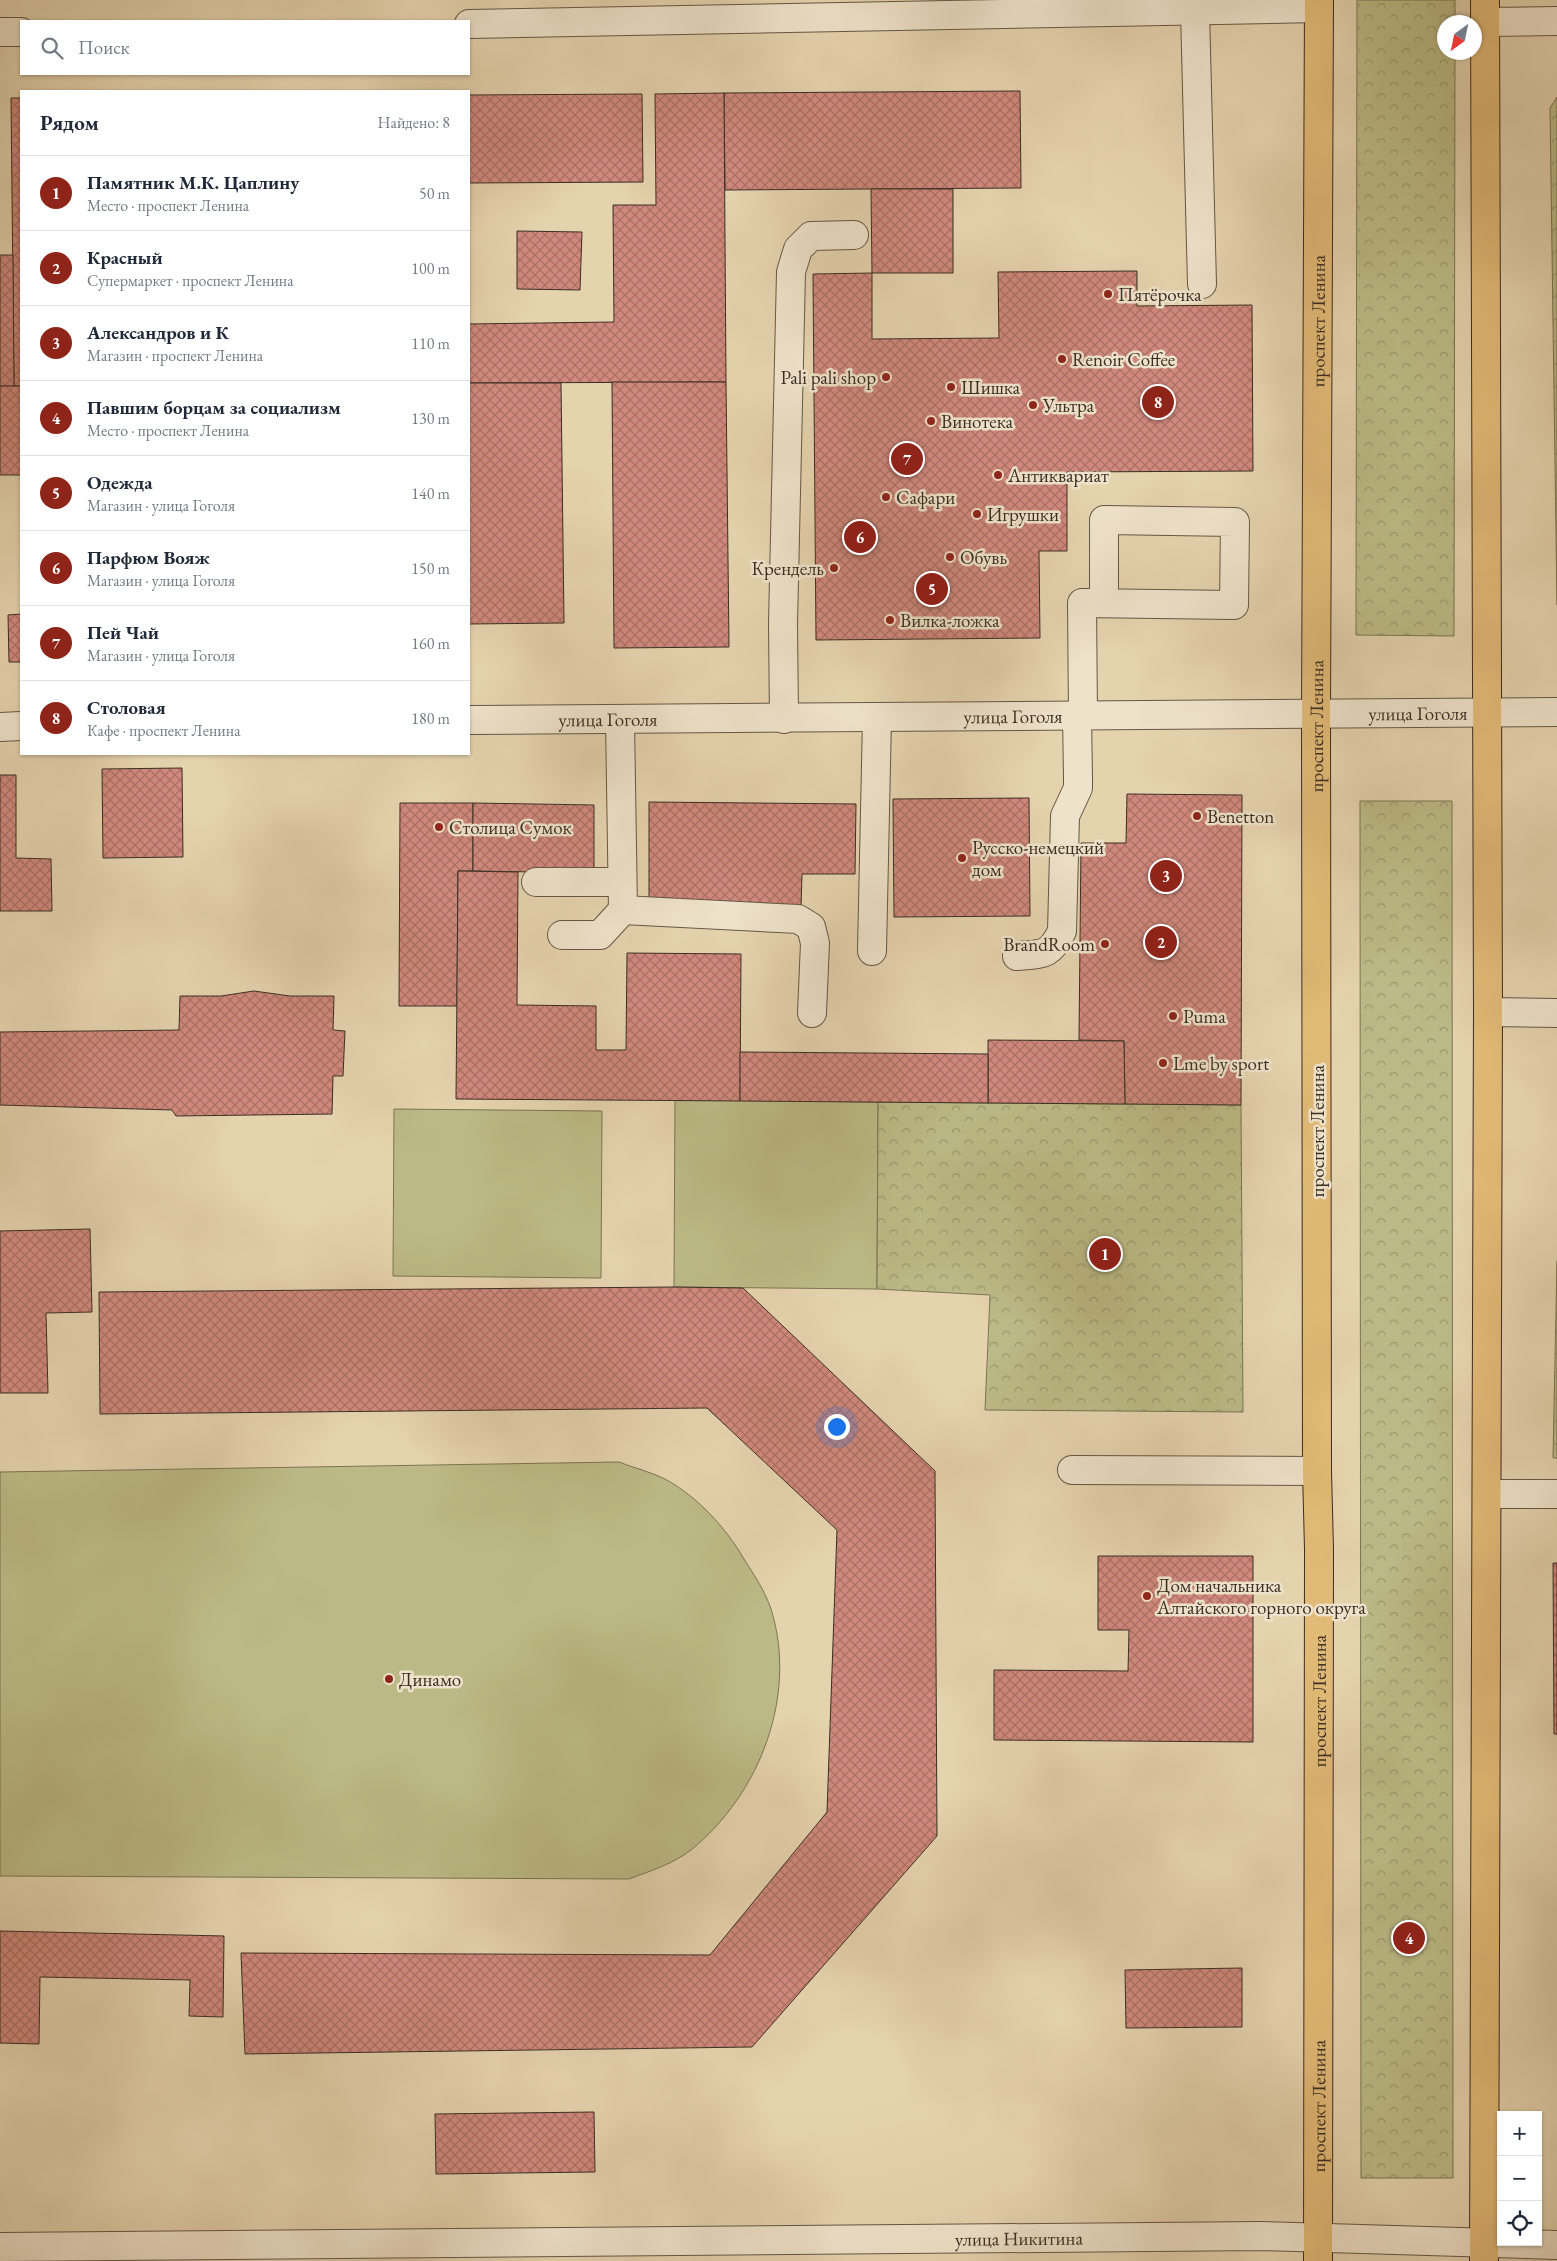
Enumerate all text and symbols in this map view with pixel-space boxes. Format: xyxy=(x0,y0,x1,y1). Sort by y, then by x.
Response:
north arrow xyxy=(1437,15,1482,60)
search box xyxy=(20,20,470,75)
icon: search xyxy=(38,34,66,62)
text: Поиск xyxy=(78,35,130,60)
text: Рядом xyxy=(40,109,99,136)
text: Найдено: 8 xyxy=(378,112,450,133)
text: Памятник М.К. Цаплину xyxy=(87,170,299,195)
text: 1 xyxy=(52,183,60,204)
text: 50 m xyxy=(419,183,450,204)
text: Место · проспект Ленина xyxy=(87,195,249,216)
text: Красный xyxy=(87,245,163,270)
street label: проспект Ленина xyxy=(1305,254,1330,387)
text: 2 xyxy=(52,258,60,279)
text: 100 m xyxy=(411,258,450,279)
text: Супермаркет · проспект Ленина xyxy=(87,270,294,291)
place label: Пятёрочка xyxy=(1118,282,1202,307)
marker: Пятёрочка xyxy=(1102,288,1114,300)
text: Александров и К xyxy=(87,320,229,345)
text: 3 xyxy=(52,333,60,354)
text: 110 m xyxy=(411,333,450,354)
text: Магазин · проспект Ленина xyxy=(87,345,263,366)
place label: Renoir Coffee xyxy=(1072,347,1175,372)
marker: Renoir Coffee xyxy=(1056,353,1068,365)
place label: Pali pali shop xyxy=(781,365,876,390)
marker: Pali pali shop xyxy=(880,371,892,383)
place label: Шишка xyxy=(961,375,1021,400)
marker: Шишка xyxy=(945,381,957,393)
pin: 8 xyxy=(1142,383,1174,421)
place label: Ультра xyxy=(1042,393,1094,418)
text: Павшим борцам за социализм xyxy=(87,395,341,420)
marker: Ультра xyxy=(1027,399,1039,411)
text: 4 xyxy=(52,408,60,429)
text: 130 m xyxy=(411,408,450,429)
place label: Винотека xyxy=(941,409,1013,434)
marker: Винотека xyxy=(925,415,937,427)
text: Место · проспект Ленина xyxy=(87,420,249,441)
pin: 7 xyxy=(891,440,923,478)
place label: Антиквариат xyxy=(1007,463,1109,488)
marker: Антиквариат xyxy=(992,469,1004,481)
text: Одежда xyxy=(87,470,152,495)
text: 5 xyxy=(52,483,60,504)
text: 140 m xyxy=(411,483,450,504)
place label: Сафари xyxy=(896,485,955,510)
marker: Сафари xyxy=(880,491,892,503)
text: Магазин · улица Гоголя xyxy=(87,495,235,516)
place label: Игрушки xyxy=(987,502,1059,527)
marker: Игрушки xyxy=(971,508,983,520)
pin: 6 xyxy=(844,518,876,556)
text: Парфюм Вояж xyxy=(87,545,210,570)
place label: Обувь xyxy=(960,545,1007,570)
marker: Обувь xyxy=(944,551,956,563)
place label: Крендель xyxy=(751,556,824,581)
text: 6 xyxy=(52,558,60,579)
text: 150 m xyxy=(411,558,450,579)
marker: Крендель xyxy=(828,562,840,574)
text: Магазин · улица Гоголя xyxy=(87,570,235,591)
pin: 5 xyxy=(916,570,948,608)
place label: Вилка-ложка xyxy=(900,608,1000,633)
marker: Вилка-ложка xyxy=(884,614,896,626)
text: Пей Чай xyxy=(87,620,159,645)
text: 7 xyxy=(52,633,60,654)
text: 160 m xyxy=(411,633,450,654)
text: Магазин · улица Гоголя xyxy=(87,645,235,666)
street label: проспект Ленина xyxy=(1303,659,1329,792)
text: Столовая xyxy=(87,695,166,720)
street label: улица Гоголя xyxy=(1368,700,1468,726)
street label: улица Гоголя xyxy=(963,703,1063,729)
street label: улица Гоголя xyxy=(558,706,658,732)
text: 8 xyxy=(52,708,60,729)
text: 180 m xyxy=(411,708,450,729)
text: Кафе · проспект Ленина xyxy=(87,720,241,741)
place label: Benetton xyxy=(1207,804,1274,829)
marker: Benetton xyxy=(1191,810,1203,822)
place label: Столица Сумок xyxy=(449,815,572,840)
marker: Столица Сумок xyxy=(433,821,445,833)
place label: Русско-немецкий дом xyxy=(972,835,1104,882)
marker: Русско-немецкий дом xyxy=(956,852,968,864)
pin: 3 xyxy=(1150,857,1182,895)
pin: 2 xyxy=(1145,923,1177,961)
place label: BrandRoom xyxy=(1003,932,1095,957)
marker: BrandRoom xyxy=(1099,938,1111,950)
place label: Puma xyxy=(1183,1004,1226,1029)
marker: Puma xyxy=(1167,1010,1179,1022)
place label: Lme by sport xyxy=(1173,1051,1269,1076)
marker: Lme by sport xyxy=(1157,1057,1169,1069)
street label: проспект Ленина xyxy=(1305,1064,1330,1197)
pin: 1 xyxy=(1089,1235,1121,1273)
your location xyxy=(824,1414,850,1440)
place label: Дом начальника Алтайского горного округа xyxy=(1156,1573,1366,1620)
marker: Дом начальника Алтайского горного округа xyxy=(1141,1590,1153,1602)
street label: проспект Ленина xyxy=(1306,1634,1331,1767)
place label: Динамо xyxy=(399,1667,461,1692)
marker: Динамо xyxy=(383,1673,395,1685)
pin: 4 xyxy=(1393,1919,1425,1957)
street label: проспект Ленина xyxy=(1306,2039,1331,2172)
map controls xyxy=(1497,2111,1542,2246)
button: + xyxy=(1497,2111,1542,2156)
button: − xyxy=(1497,2156,1542,2201)
button: locate xyxy=(1497,2201,1542,2246)
street label: улица Никитина xyxy=(955,2225,1084,2251)

